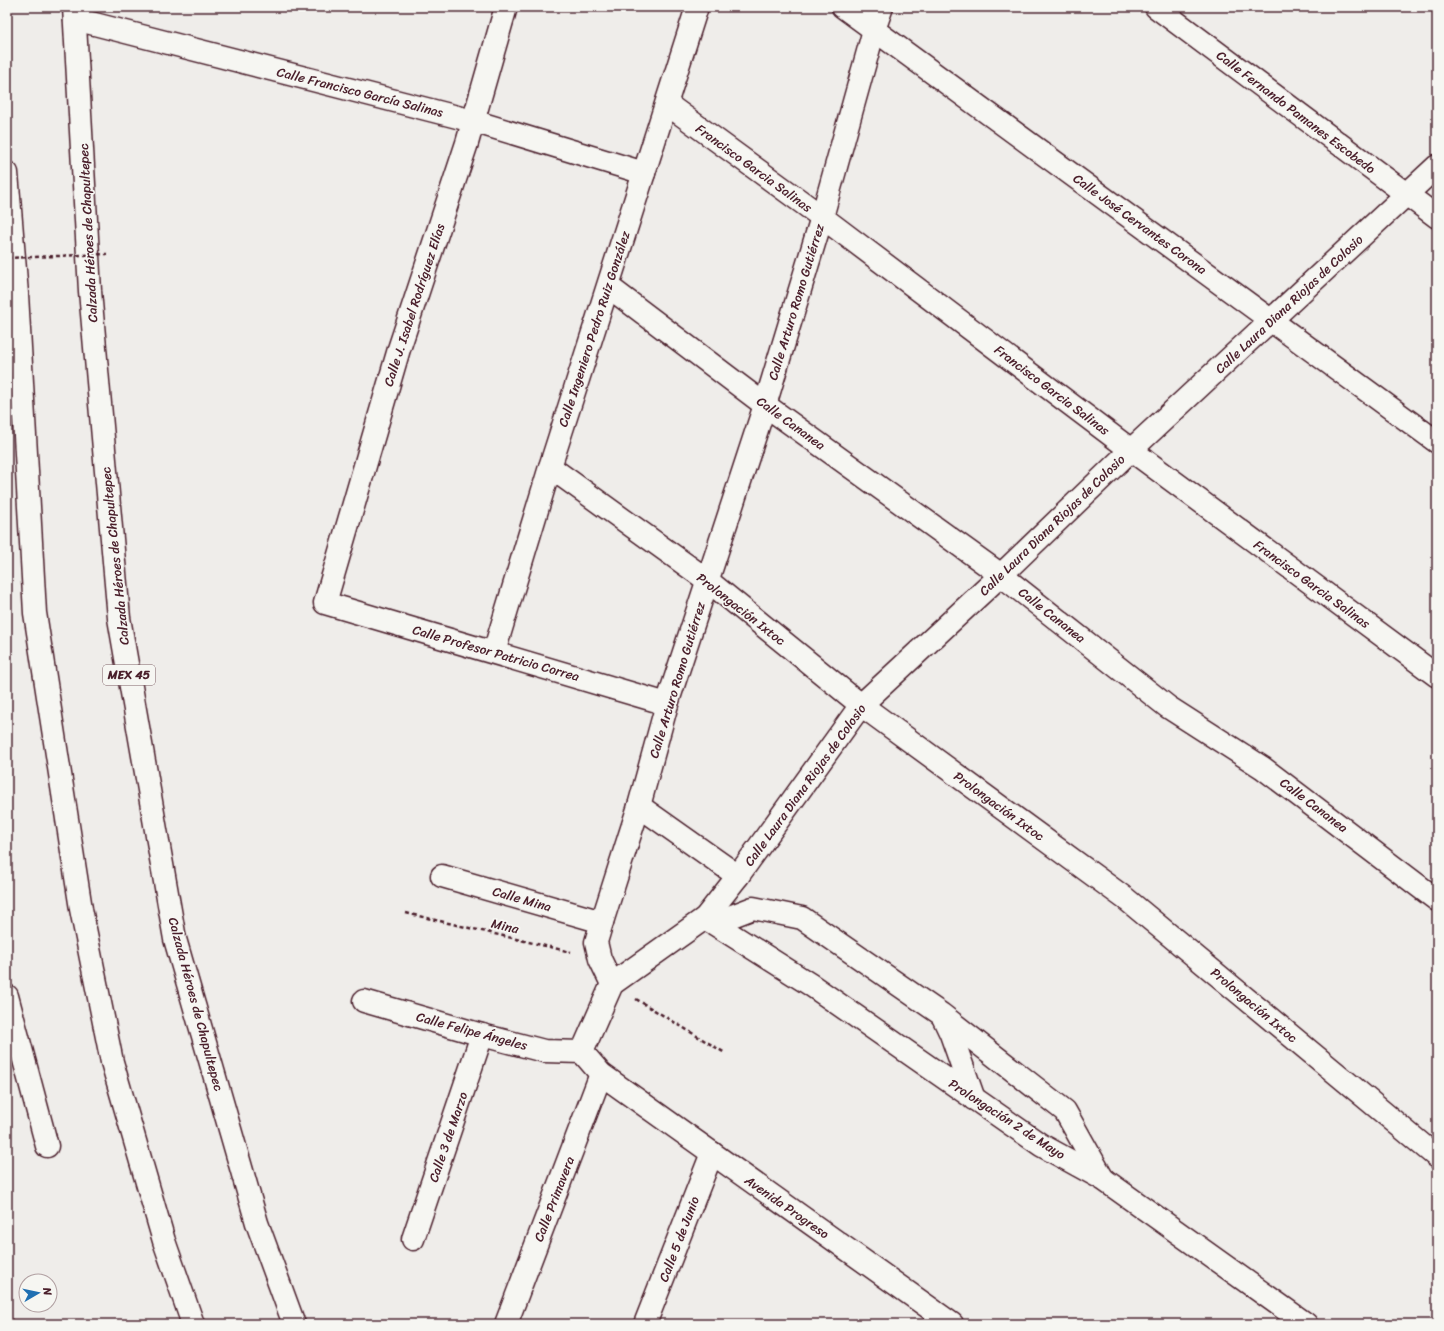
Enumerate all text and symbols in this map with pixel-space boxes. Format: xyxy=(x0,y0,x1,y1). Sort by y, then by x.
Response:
street label: Calle Fernando Pamanes Escobedo xyxy=(1211,44,1381,180)
street label: Calle Francisco García Salinas xyxy=(274,60,446,124)
street label: Francisco Garcia Salinas xyxy=(691,118,818,219)
street label: Calzada Héroes de Chapultepec xyxy=(72,142,104,323)
street label: Calle José Cervantes Corona xyxy=(1068,167,1212,281)
street label: Calle J. Isabel Rodríguez Elías xyxy=(377,220,451,389)
street label: Calle Arturo Romo Gutiérrez xyxy=(761,220,831,383)
street label: Calle Ingeniero Pedro Ruiz González xyxy=(551,227,637,430)
street label: Calle Laura Diana Riojas de Colosio xyxy=(1209,228,1369,379)
street label: Francisco Garcia Salinas xyxy=(989,339,1116,442)
street label: Calle Cananea xyxy=(752,390,831,456)
street label: Calle Laura Diana Riojas de Colosio xyxy=(973,448,1131,601)
street label: Calzada Héroes de Chapultepec xyxy=(94,465,136,646)
street label: Francisco Garcia Salinas xyxy=(1249,534,1376,635)
street label: Prolongación Ixtoc xyxy=(691,567,791,652)
street label: Calle Cananea xyxy=(1013,581,1091,649)
street label: Calle Arturo Romo Gutiérrez xyxy=(642,598,712,761)
street label: Calle Profesor Patricio Correa xyxy=(410,618,583,688)
road number: MEX 45 xyxy=(103,665,155,685)
street label: Calle Laura Diana Riojas de Colosio xyxy=(738,699,872,871)
street label: Prolongación Ixtoc xyxy=(949,765,1050,847)
street label: Calle Cananea xyxy=(1275,772,1353,839)
street label: Calle Mina xyxy=(490,880,555,919)
street label: Mina xyxy=(489,912,522,940)
street label: Calzada Héroes de Chapultepec xyxy=(162,915,230,1094)
street label: Prolongación Ixtoc xyxy=(1205,961,1303,1049)
street label: Calle Felipe Ángeles xyxy=(414,1005,530,1057)
street label: Prolongación 2 de Mayo xyxy=(944,1072,1071,1166)
street label: Calle 3 de Marzo xyxy=(422,1088,474,1185)
street label: Calle Primavera xyxy=(527,1153,581,1245)
street label: Avenida Progreso xyxy=(739,1168,835,1245)
street label: Calle 5 de Junio xyxy=(652,1192,706,1285)
north arrow xyxy=(18,1273,58,1313)
text: N xyxy=(37,1285,57,1297)

